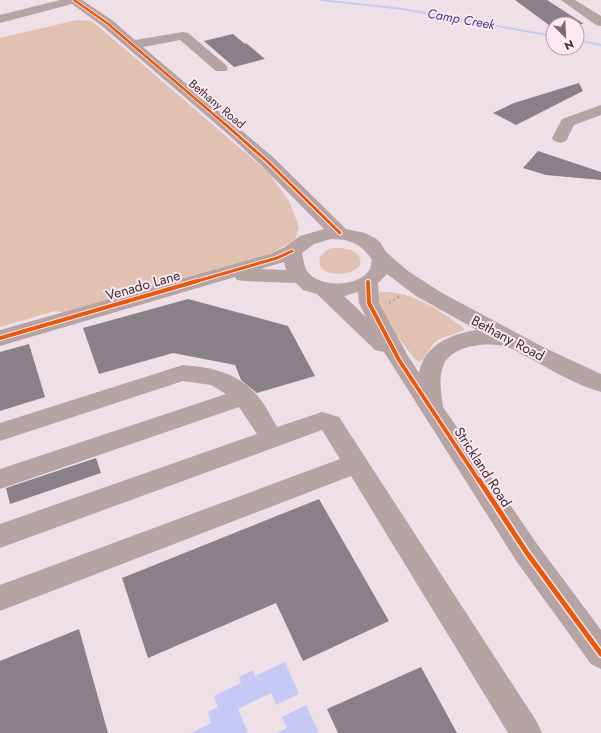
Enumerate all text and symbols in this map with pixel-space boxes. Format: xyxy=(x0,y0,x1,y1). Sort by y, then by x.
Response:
water label: Camp Creek xyxy=(426,4,497,34)
north arrow xyxy=(545,16,585,56)
text: N xyxy=(562,36,576,54)
street label: Bethany Road xyxy=(185,75,249,133)
street label: Venado Lane xyxy=(103,265,183,305)
street label: Bethany Road xyxy=(468,310,548,366)
street label: Strickland Road xyxy=(450,423,516,511)

